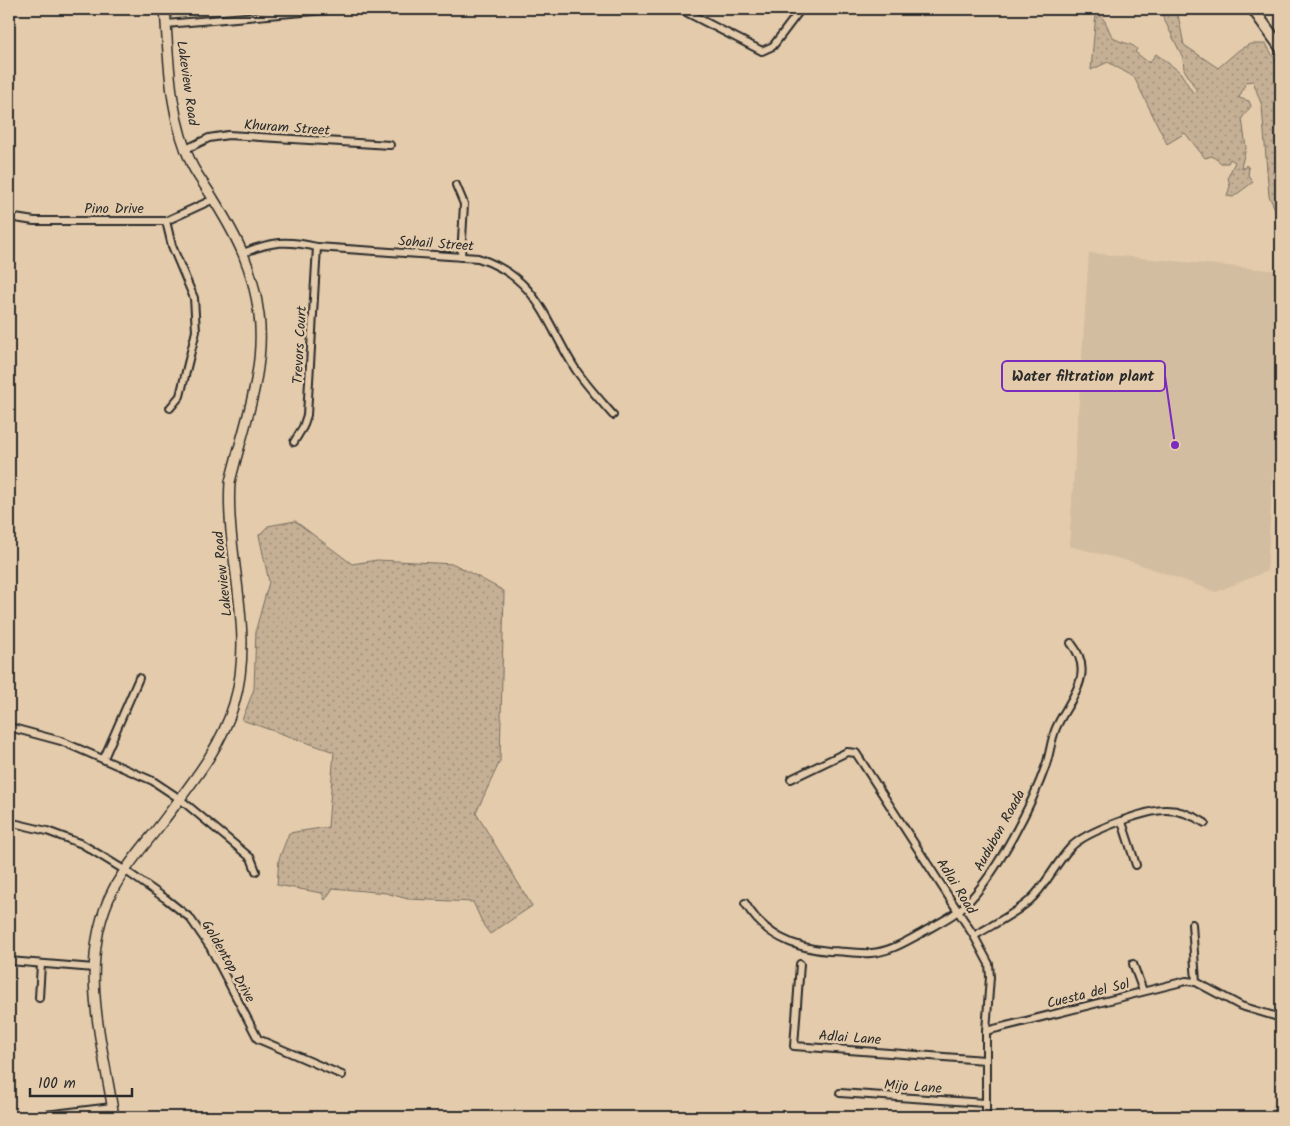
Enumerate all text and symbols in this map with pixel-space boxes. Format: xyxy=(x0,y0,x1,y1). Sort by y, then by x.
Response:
street label: Lakeview Road xyxy=(170,39,204,128)
street label: Khuram Street xyxy=(243,114,331,142)
street label: Pino Drive xyxy=(84,198,144,220)
street label: Sohail Street xyxy=(397,230,475,258)
street label: Trevors Court xyxy=(287,305,313,385)
callout: Water filtration plant xyxy=(1002,361,1165,391)
text: Water filtration plant xyxy=(1012,365,1155,389)
street label: Lakeview Road xyxy=(207,529,238,618)
street label: Audubon Roada xyxy=(968,786,1031,875)
street label: Adlai Road xyxy=(930,854,983,920)
street label: Goldentop Drive xyxy=(196,916,261,1008)
street label: Cuesta del Sol xyxy=(1045,973,1132,1015)
street label: Adlai Lane xyxy=(818,1025,883,1051)
scale bar xyxy=(30,1066,132,1098)
text: 100 m xyxy=(38,1072,76,1096)
street label: Mijo Lane xyxy=(883,1074,943,1100)

